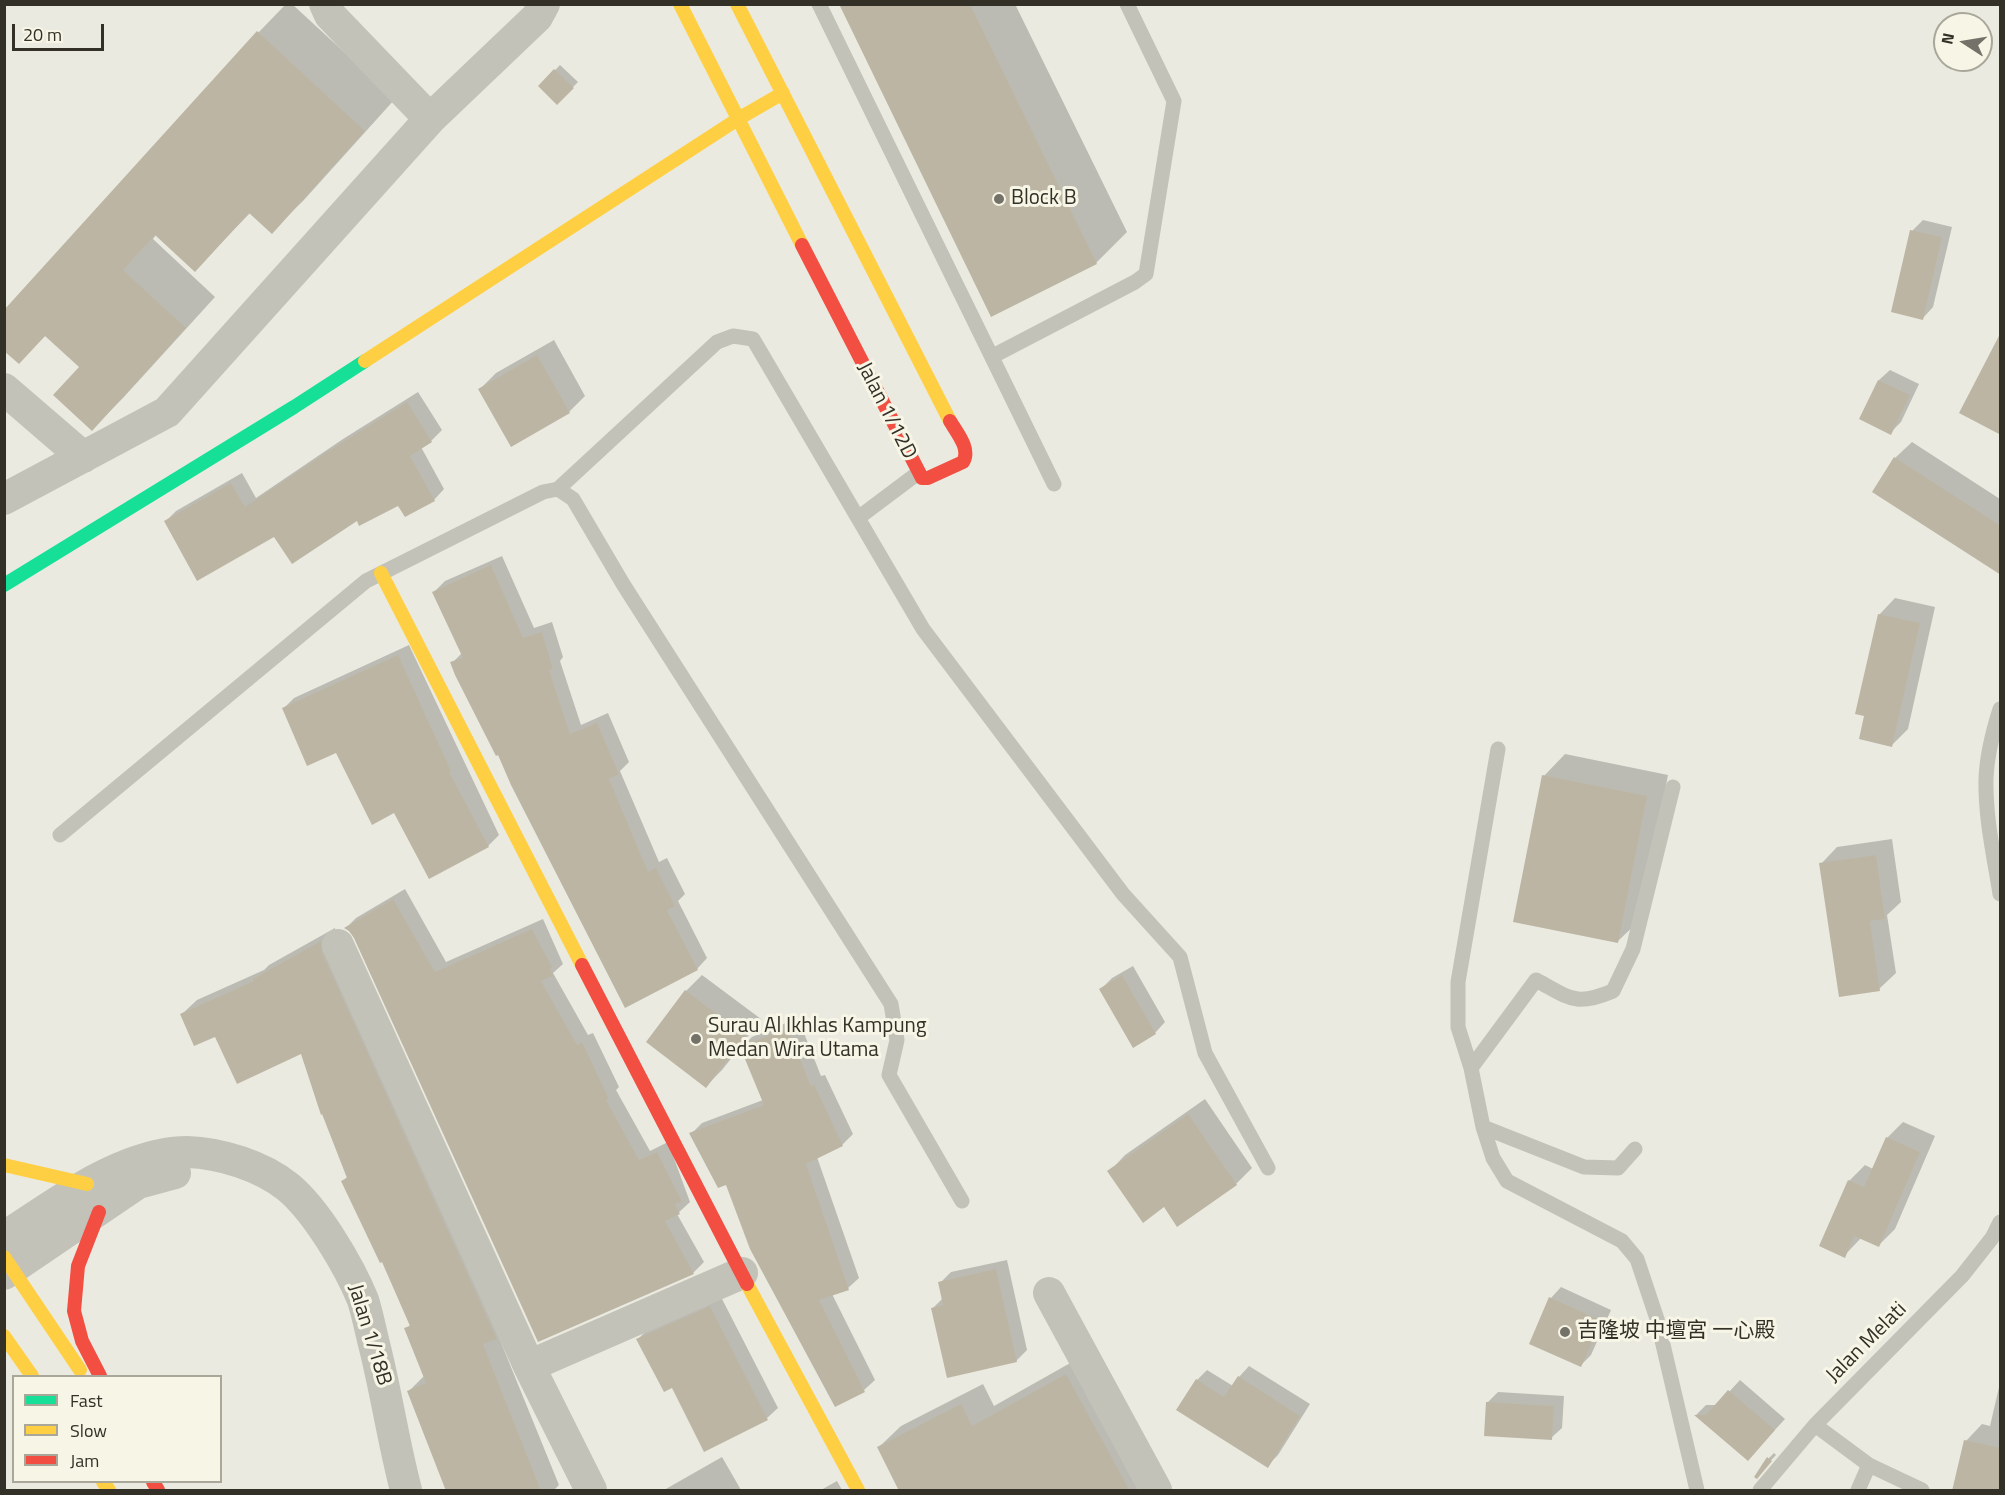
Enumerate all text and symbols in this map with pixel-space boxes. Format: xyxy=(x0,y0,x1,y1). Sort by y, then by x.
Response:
scale bar xyxy=(15,12,106,50)
north arrow xyxy=(1933,12,1993,72)
text: 20 m xyxy=(23,21,62,48)
text: N xyxy=(1934,31,1960,47)
place label: Block B xyxy=(1011,186,1077,212)
marker: Block B xyxy=(992,192,1006,206)
street label: Jalan 1/12D xyxy=(851,358,921,464)
place label: Surau Al Ikhlas Kampung Medan Wira Utama xyxy=(708,1014,927,1064)
marker: Surau Al Ikhlas Kampung Medan Wira Utama xyxy=(689,1032,703,1046)
street label: Jalan 1/18B xyxy=(342,1281,396,1389)
street label: Jalan Melati xyxy=(1822,1298,1912,1388)
place label: 吉隆坡 中壇宮 一心殿 xyxy=(1577,1319,1775,1345)
marker: 吉隆坡 中壇宮 一心殿 xyxy=(1558,1325,1572,1339)
legend xyxy=(12,1375,222,1483)
text: Fast xyxy=(70,1387,103,1414)
text: Slow xyxy=(70,1417,107,1444)
text: Jam xyxy=(70,1447,99,1474)

